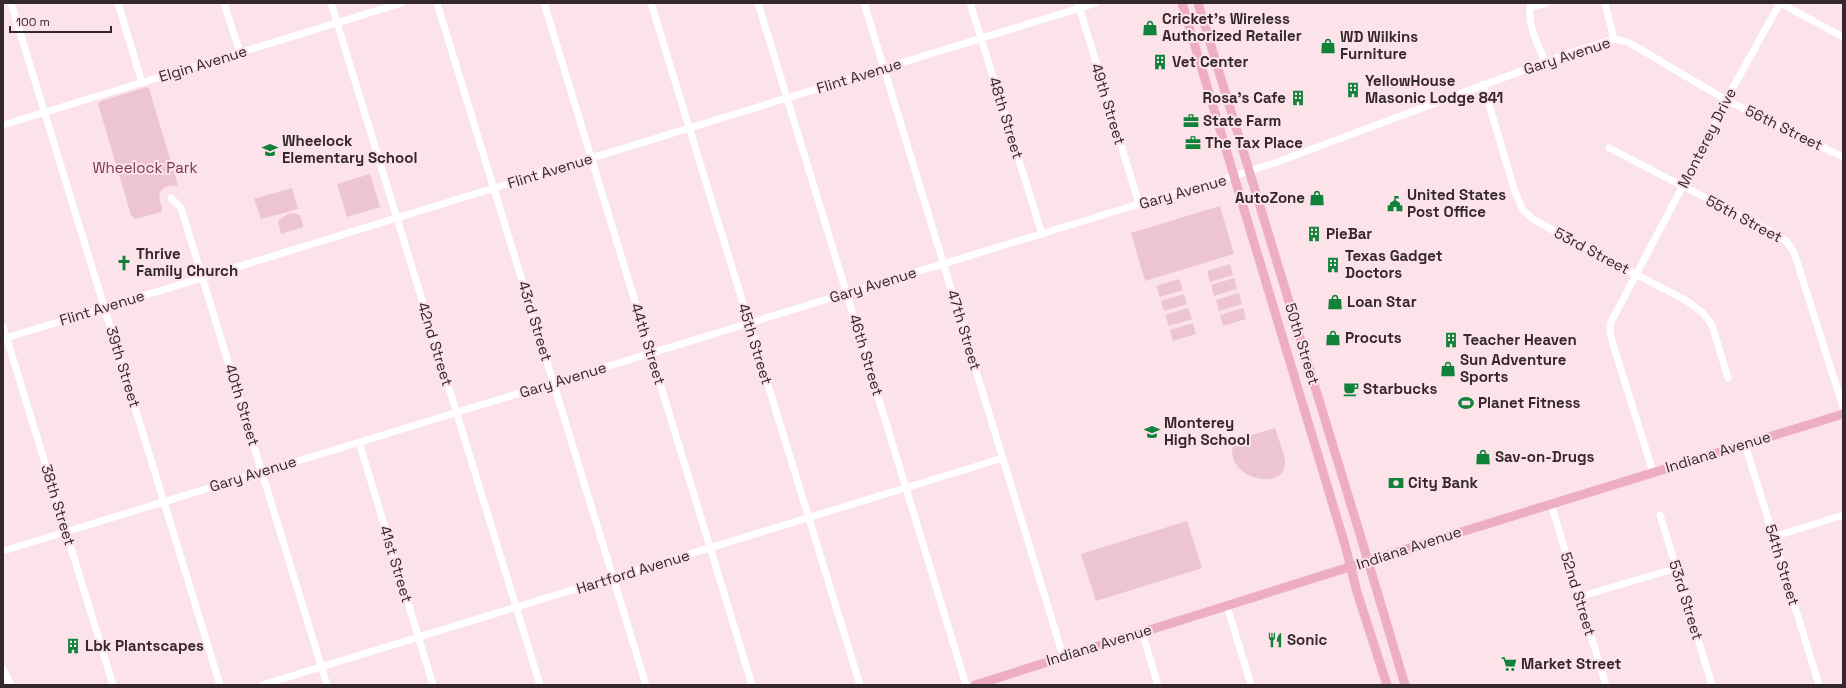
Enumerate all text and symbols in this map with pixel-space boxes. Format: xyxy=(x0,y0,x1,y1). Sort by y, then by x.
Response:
scale bar xyxy=(10,8,111,34)
place label: Cricket's Wireless Authorized Retailer xyxy=(1162,9,1302,45)
text: 100 m xyxy=(16,14,50,30)
shop icon: Cricket's Wireless Authorized Retailer xyxy=(1141,19,1159,37)
place label: WD Wilkins Furniture xyxy=(1340,27,1418,63)
street label: Gary Avenue xyxy=(1521,33,1613,78)
shop icon: WD Wilkins Furniture xyxy=(1319,37,1337,55)
street label: Elgin Avenue xyxy=(156,41,249,86)
place label: Vet Center xyxy=(1172,52,1248,71)
building icon: Vet Center xyxy=(1151,53,1169,71)
street label: Flint Avenue xyxy=(814,54,904,97)
street label: 49th Street xyxy=(1087,61,1130,147)
place label: YellowHouse Masonic Lodge 841 xyxy=(1365,71,1503,107)
street label: 48th Street xyxy=(985,75,1028,161)
building icon: YellowHouse Masonic Lodge 841 xyxy=(1344,81,1362,99)
street label: Monterey Drive xyxy=(1673,84,1740,191)
place label: Rosa's Cafe xyxy=(1203,88,1286,107)
building icon: Rosa's Cafe xyxy=(1289,89,1307,107)
street label: 56th Street xyxy=(1742,101,1826,155)
place label: State Farm xyxy=(1203,111,1281,130)
office icon: State Farm xyxy=(1182,112,1200,130)
place label: Wheelock Elementary School xyxy=(282,131,417,167)
place label: The Tax Place xyxy=(1205,133,1303,152)
office icon: The Tax Place xyxy=(1184,134,1202,152)
school or university icon: Wheelock Elementary School xyxy=(261,141,279,159)
street label: Flint Avenue xyxy=(505,149,595,192)
park label: Wheelock Park xyxy=(92,158,198,177)
street label: Gary Avenue xyxy=(1137,170,1229,213)
place label: United States Post Office xyxy=(1407,185,1506,221)
place label: AutoZone xyxy=(1235,188,1305,207)
shop icon: AutoZone xyxy=(1308,189,1326,207)
street label: 55th Street xyxy=(1703,191,1786,247)
public building icon: United States Post Office xyxy=(1386,195,1404,213)
street label: 53rd Street xyxy=(1551,223,1633,278)
place label: PieBar xyxy=(1326,224,1372,243)
building icon: PieBar xyxy=(1305,225,1323,243)
place label: Thrive Family Church xyxy=(136,244,238,280)
place label: Texas Gadget Doctors xyxy=(1345,246,1443,282)
church icon: Thrive Family Church xyxy=(115,254,133,272)
building icon: Texas Gadget Doctors xyxy=(1324,256,1342,274)
street label: Gary Avenue xyxy=(827,262,919,307)
street label: 43rd Street xyxy=(514,278,557,363)
street label: Flint Avenue xyxy=(57,286,147,329)
street label: 47th Street xyxy=(943,287,986,372)
place label: Loan Star xyxy=(1347,292,1417,311)
shop icon: Loan Star xyxy=(1326,293,1344,311)
street label: 42nd Street xyxy=(414,299,457,388)
street label: 44th Street xyxy=(627,301,670,387)
street label: 45th Street xyxy=(734,301,777,387)
street label: 50th Street xyxy=(1281,301,1324,387)
street label: 46th Street xyxy=(845,312,888,398)
street label: 39th Street xyxy=(102,324,145,410)
place label: Procuts xyxy=(1345,328,1402,347)
shop icon: Procuts xyxy=(1324,329,1342,347)
place label: Teacher Heaven xyxy=(1463,330,1577,349)
building icon: Teacher Heaven xyxy=(1442,331,1460,349)
place label: Sun Adventure Sports xyxy=(1460,350,1567,386)
street label: Gary Avenue xyxy=(517,357,609,402)
shop icon: Sun Adventure Sports xyxy=(1439,360,1457,378)
street label: 40th Street xyxy=(221,362,264,448)
place label: Starbucks xyxy=(1363,379,1437,398)
cafe icon: Starbucks xyxy=(1342,380,1360,398)
place label: Planet Fitness xyxy=(1478,393,1581,412)
sports icon: Planet Fitness xyxy=(1457,394,1475,412)
place label: Monterey High School xyxy=(1164,413,1250,449)
school or university icon: Monterey High School xyxy=(1143,423,1161,441)
street label: Indiana Avenue xyxy=(1663,426,1773,477)
place label: Sav-on-Drugs xyxy=(1495,447,1595,466)
shop icon: Sav-on-Drugs xyxy=(1474,448,1492,466)
street label: Gary Avenue xyxy=(207,451,299,496)
street label: 38th Street xyxy=(37,462,80,548)
place label: City Bank xyxy=(1408,473,1478,492)
bank icon: City Bank xyxy=(1387,474,1405,492)
street label: Indiana Avenue xyxy=(1354,522,1464,573)
street label: 54th Street xyxy=(1761,522,1804,608)
street label: 41st Street xyxy=(376,523,417,605)
street label: Hartford Avenue xyxy=(574,545,692,598)
street label: 52nd Street xyxy=(1557,550,1600,638)
street label: 53rd Street xyxy=(1665,557,1708,642)
street label: Indiana Avenue xyxy=(1044,619,1154,670)
place label: Sonic xyxy=(1287,630,1328,649)
restaurant icon: Sonic xyxy=(1266,631,1284,649)
place label: Lbk Plantscapes xyxy=(85,636,204,655)
building icon: Lbk Plantscapes xyxy=(64,637,82,655)
place label: Market Street xyxy=(1521,654,1622,673)
supermarket icon: Market Street xyxy=(1500,655,1518,673)

